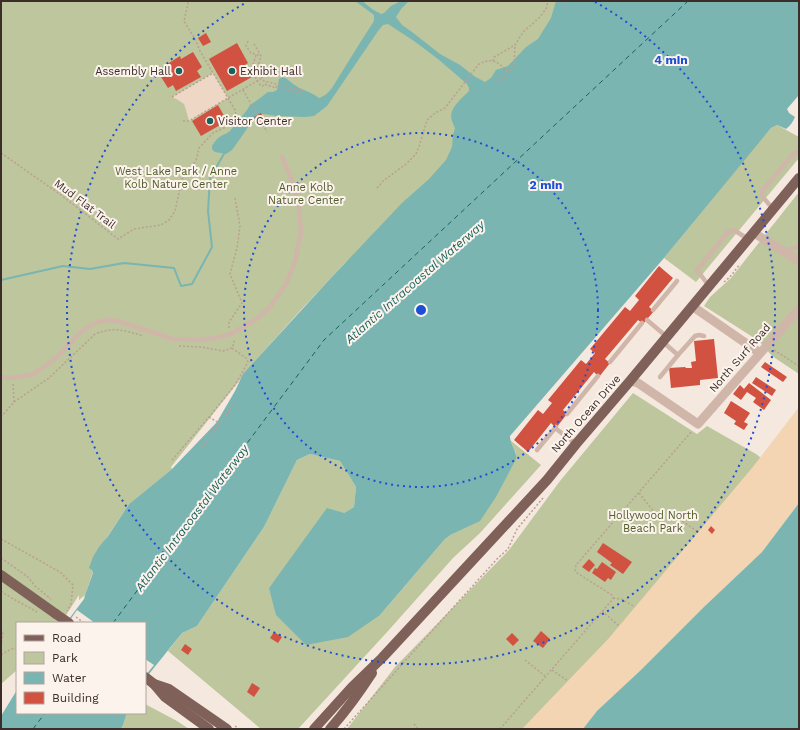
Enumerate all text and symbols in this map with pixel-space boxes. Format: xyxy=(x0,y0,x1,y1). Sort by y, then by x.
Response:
text: 4 min xyxy=(654,53,688,67)
place label: Assembly Hall xyxy=(95,65,172,78)
place label: Exhibit Hall xyxy=(240,65,302,78)
marker: Assembly Hall xyxy=(174,66,184,76)
marker: Exhibit Hall xyxy=(227,66,237,76)
place label: Visitor Center xyxy=(218,115,293,128)
marker: Visitor Center xyxy=(205,116,215,126)
park label: West Lake Park / Anne Kolb Nature Center xyxy=(115,165,237,191)
street label: Mud Flat Trail xyxy=(52,177,119,232)
text: 2 min xyxy=(530,178,562,192)
park label: Anne Kolb Nature Center xyxy=(268,181,344,207)
water label: Atlantic Intracoastal Waterway xyxy=(342,217,488,347)
centre of rings xyxy=(414,303,428,317)
street label: North Surf Road xyxy=(707,321,773,395)
street label: North Ocean Drive xyxy=(549,372,623,456)
water label: Atlantic Intracoastal Waterway xyxy=(132,441,252,595)
park label: Hollywood North Beach Park xyxy=(608,509,698,535)
legend xyxy=(16,622,146,714)
text: Road xyxy=(52,631,81,645)
text: Park xyxy=(52,651,78,665)
text: Water xyxy=(52,671,87,685)
text: Building xyxy=(52,691,99,705)

